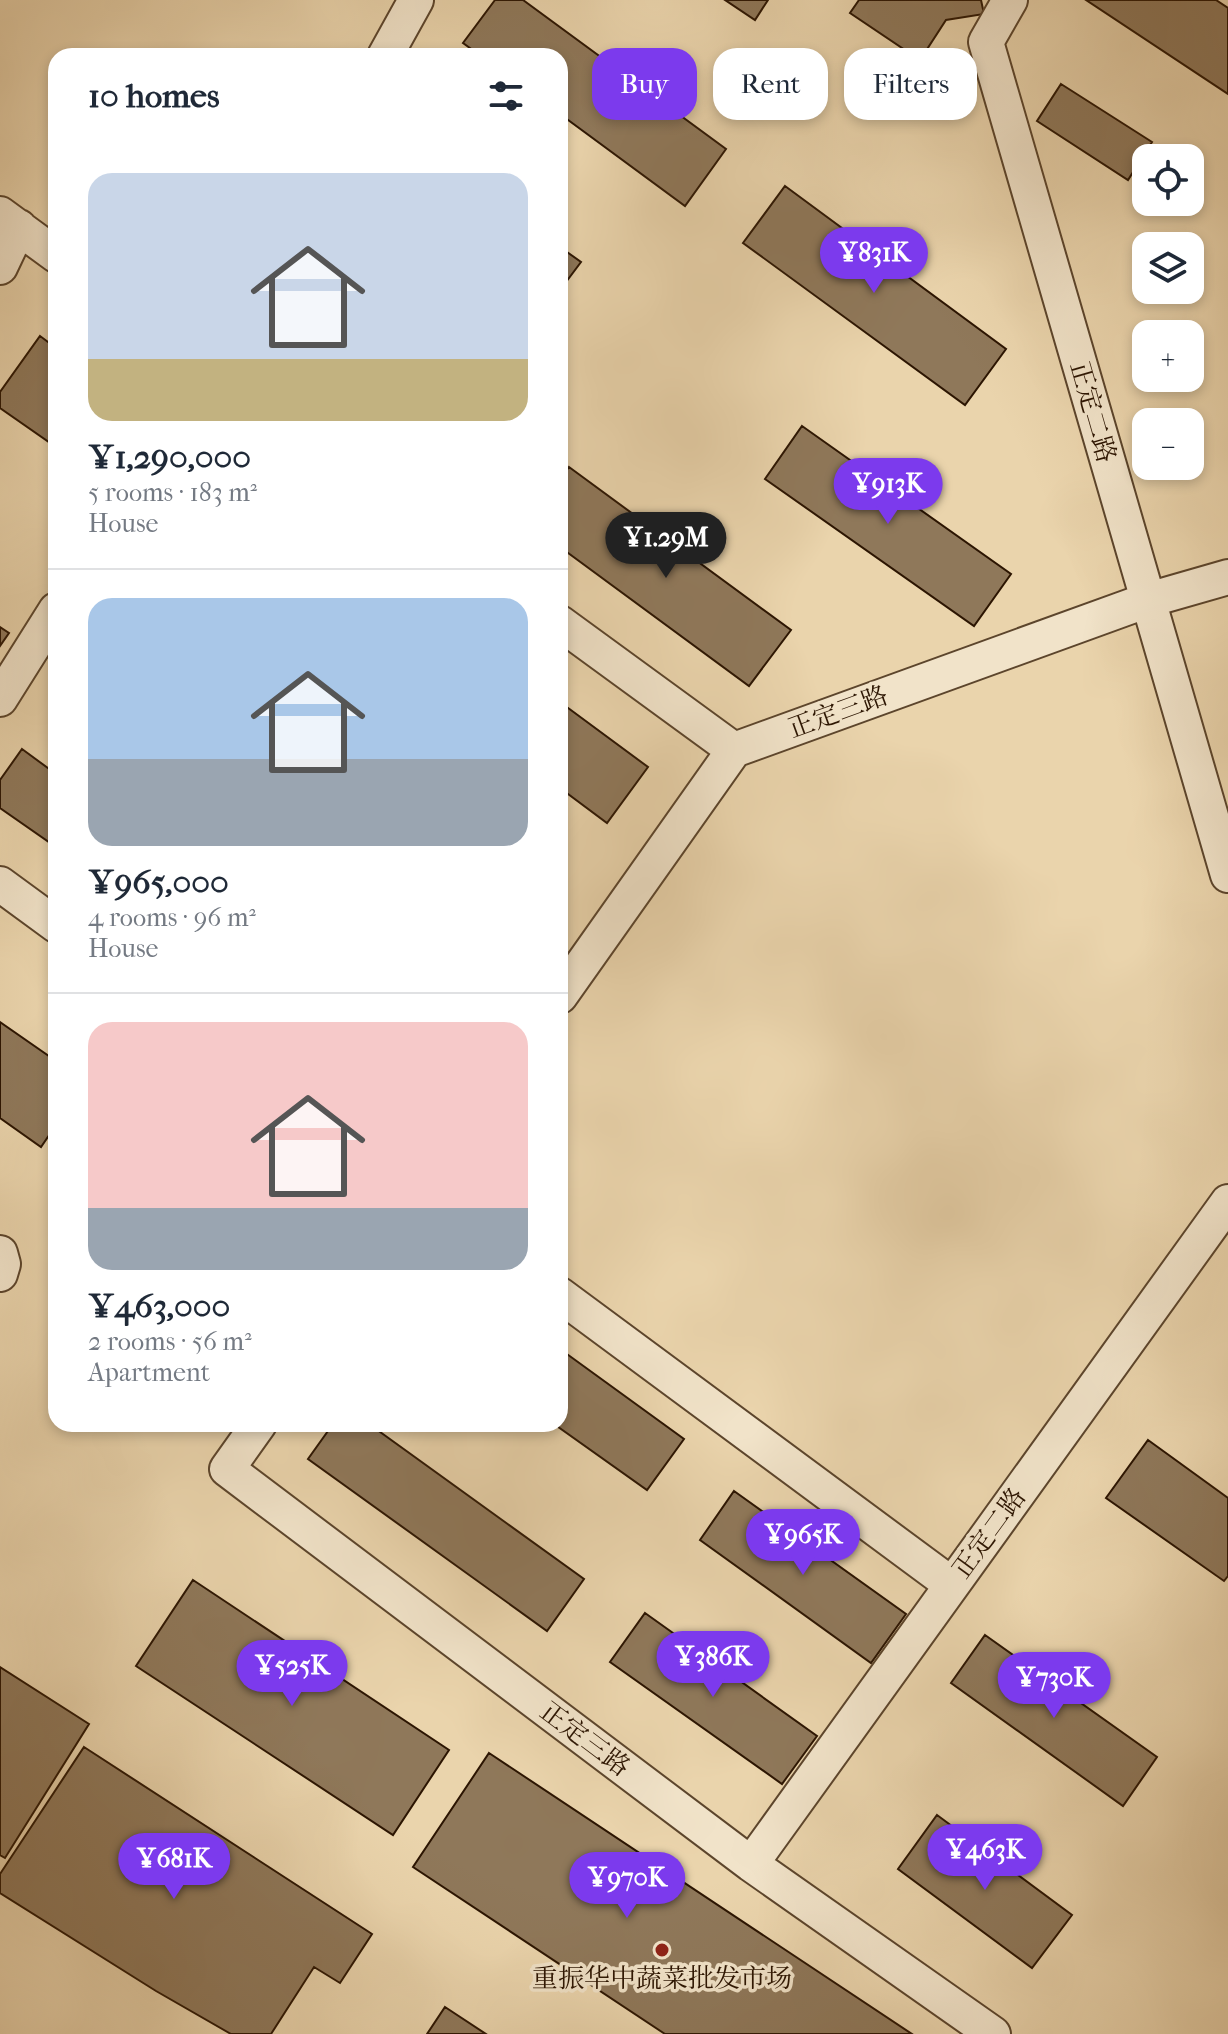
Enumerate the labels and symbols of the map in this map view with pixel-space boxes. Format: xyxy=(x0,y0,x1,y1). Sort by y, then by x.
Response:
pin: ¥831K xyxy=(818,227,930,295)
street label: 正定二路 xyxy=(1064,358,1122,466)
pin: ¥913K xyxy=(832,458,944,526)
pin: ¥1.29M xyxy=(601,512,731,580)
street label: 正定三路 xyxy=(784,680,892,744)
street label: 正定二路 xyxy=(946,1482,1032,1584)
pin: ¥965K xyxy=(747,1509,859,1577)
pin: ¥386K xyxy=(657,1631,769,1699)
pin: ¥525K xyxy=(236,1640,348,1708)
pin: ¥730K xyxy=(998,1652,1110,1720)
street label: 正定三路 xyxy=(534,1695,636,1783)
pin: ¥463K xyxy=(929,1824,1041,1892)
pin: ¥681K xyxy=(118,1833,230,1901)
pin: ¥970K xyxy=(571,1852,683,1920)
marker: 重振华中蔬菜批发市场 xyxy=(653,1941,671,1959)
place label: 重振华中蔬菜批发市场 xyxy=(532,1963,792,1994)

